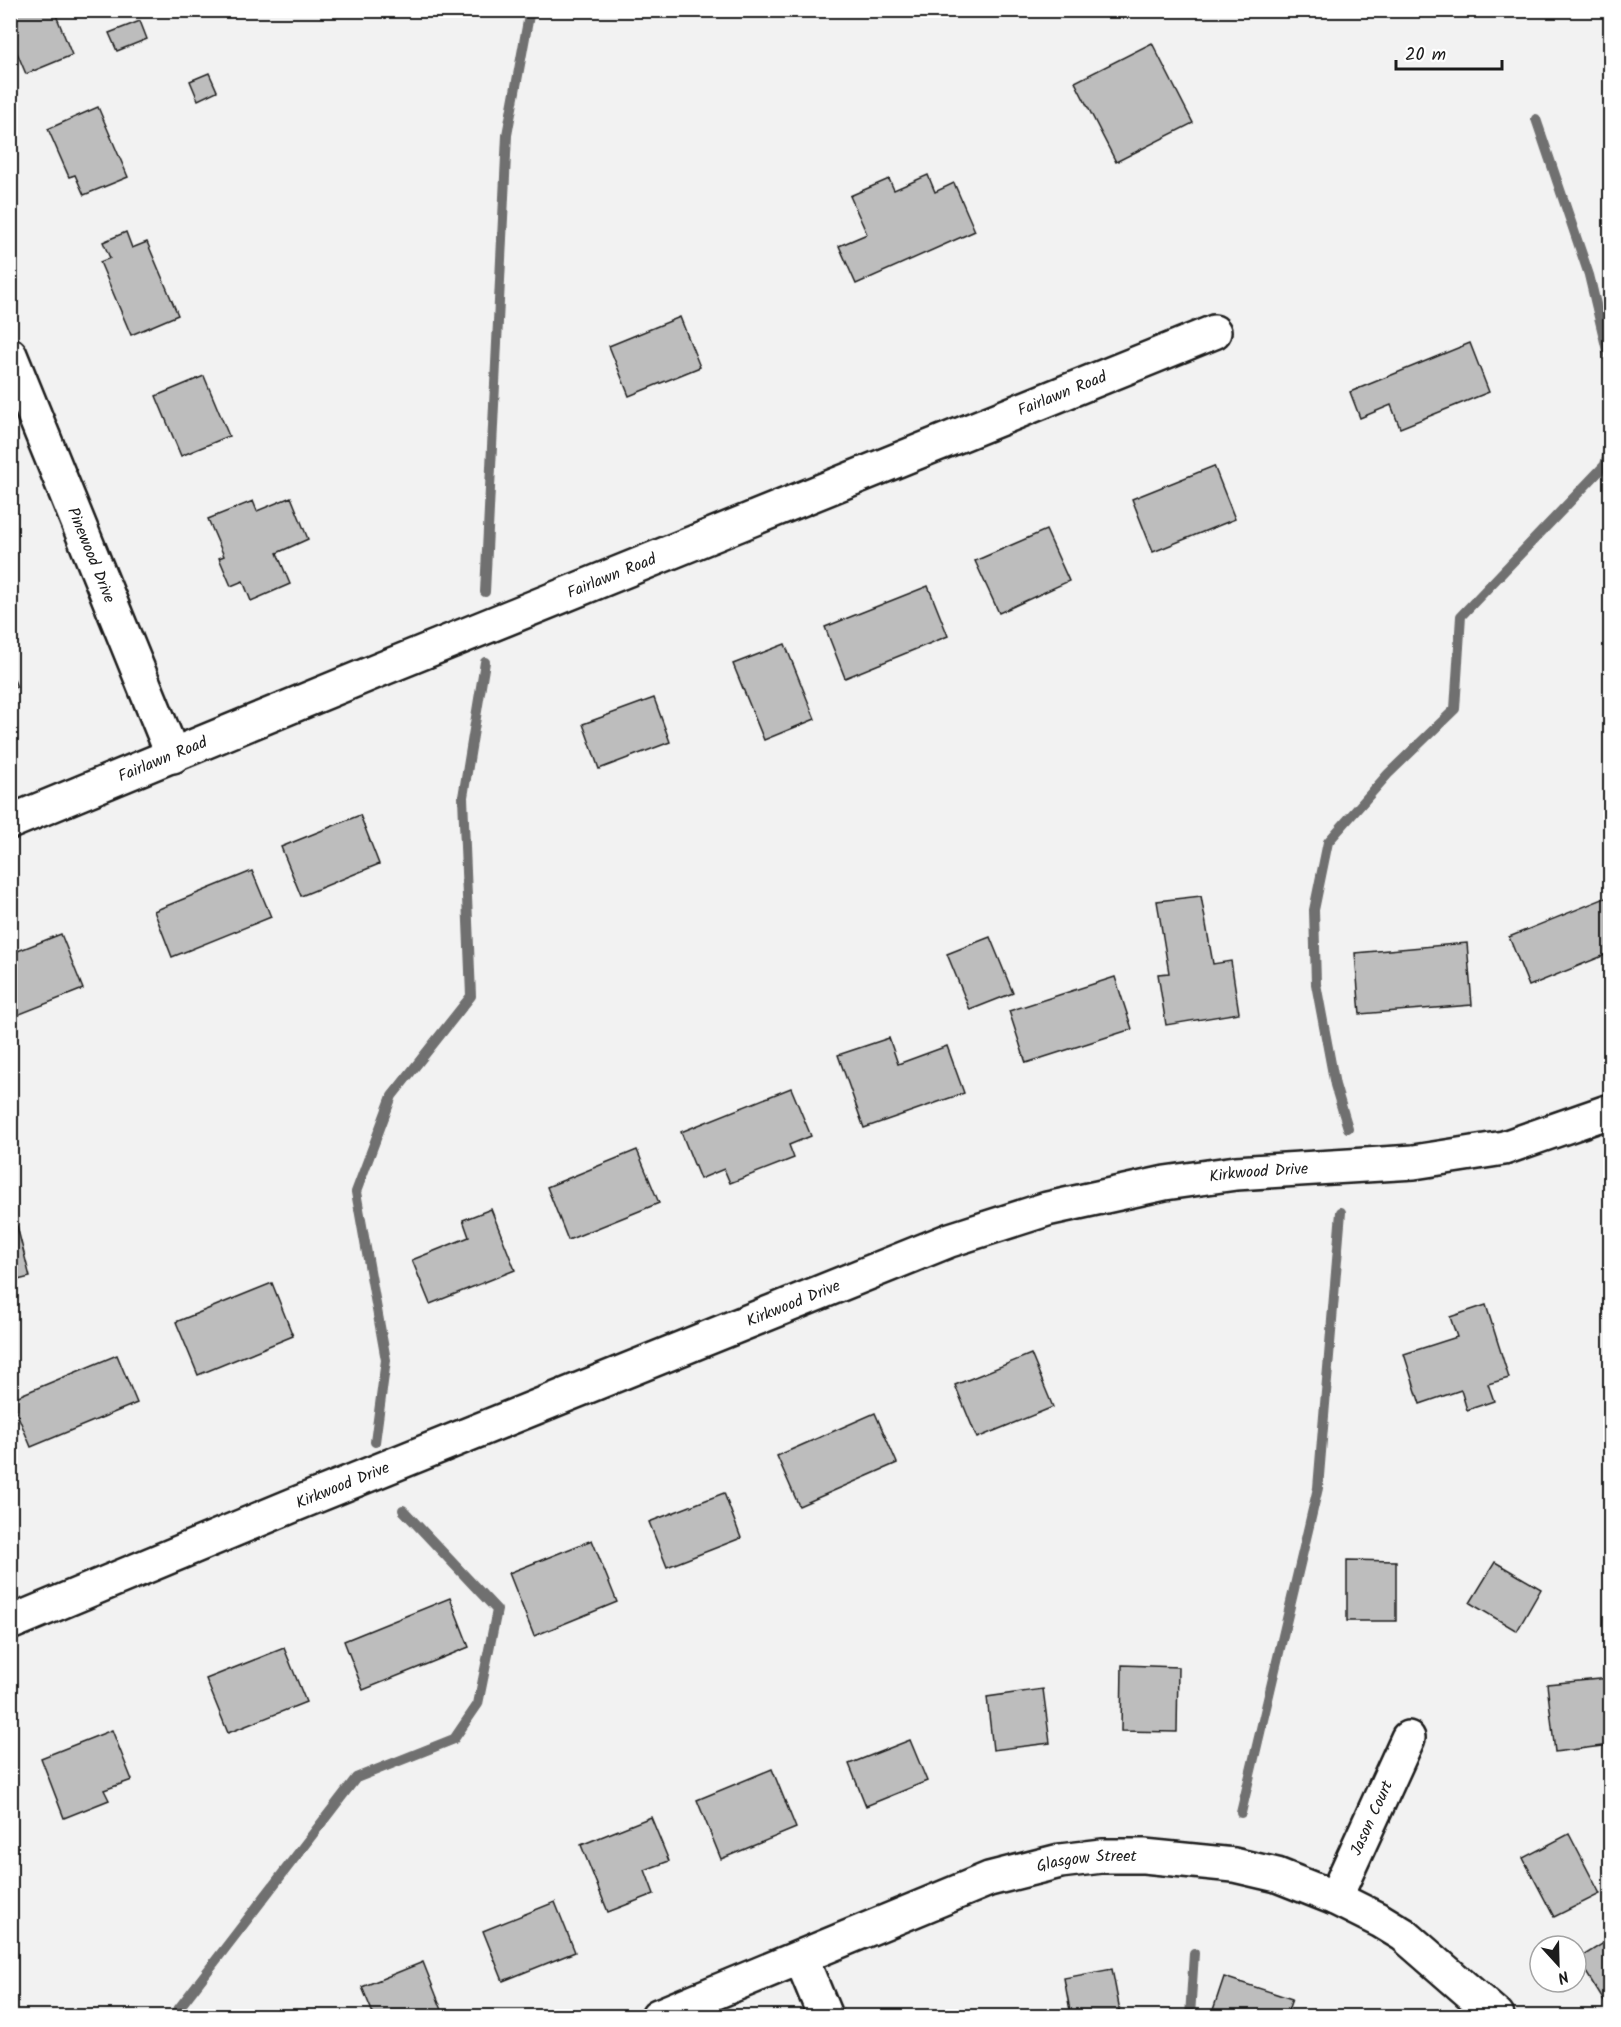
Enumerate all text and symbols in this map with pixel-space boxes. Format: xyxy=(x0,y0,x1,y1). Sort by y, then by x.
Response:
scale bar xyxy=(1396,33,1502,71)
text: 20 m xyxy=(1405,41,1446,70)
street label: Fairlawn Road xyxy=(1014,364,1111,423)
street label: Pinewood Drive xyxy=(61,503,122,607)
street label: Fairlawn Road xyxy=(563,546,661,605)
street label: Fairlawn Road xyxy=(114,729,212,789)
street label: Kirkwood Drive xyxy=(1208,1156,1309,1189)
street label: Kirkwood Drive xyxy=(743,1273,844,1333)
street label: Kirkwood Drive xyxy=(292,1455,393,1515)
street label: Jason Court xyxy=(1344,1776,1400,1860)
street label: Glasgow Street xyxy=(1034,1843,1137,1879)
north arrow xyxy=(1528,1934,1588,1994)
text: N xyxy=(1554,1963,1572,1990)

